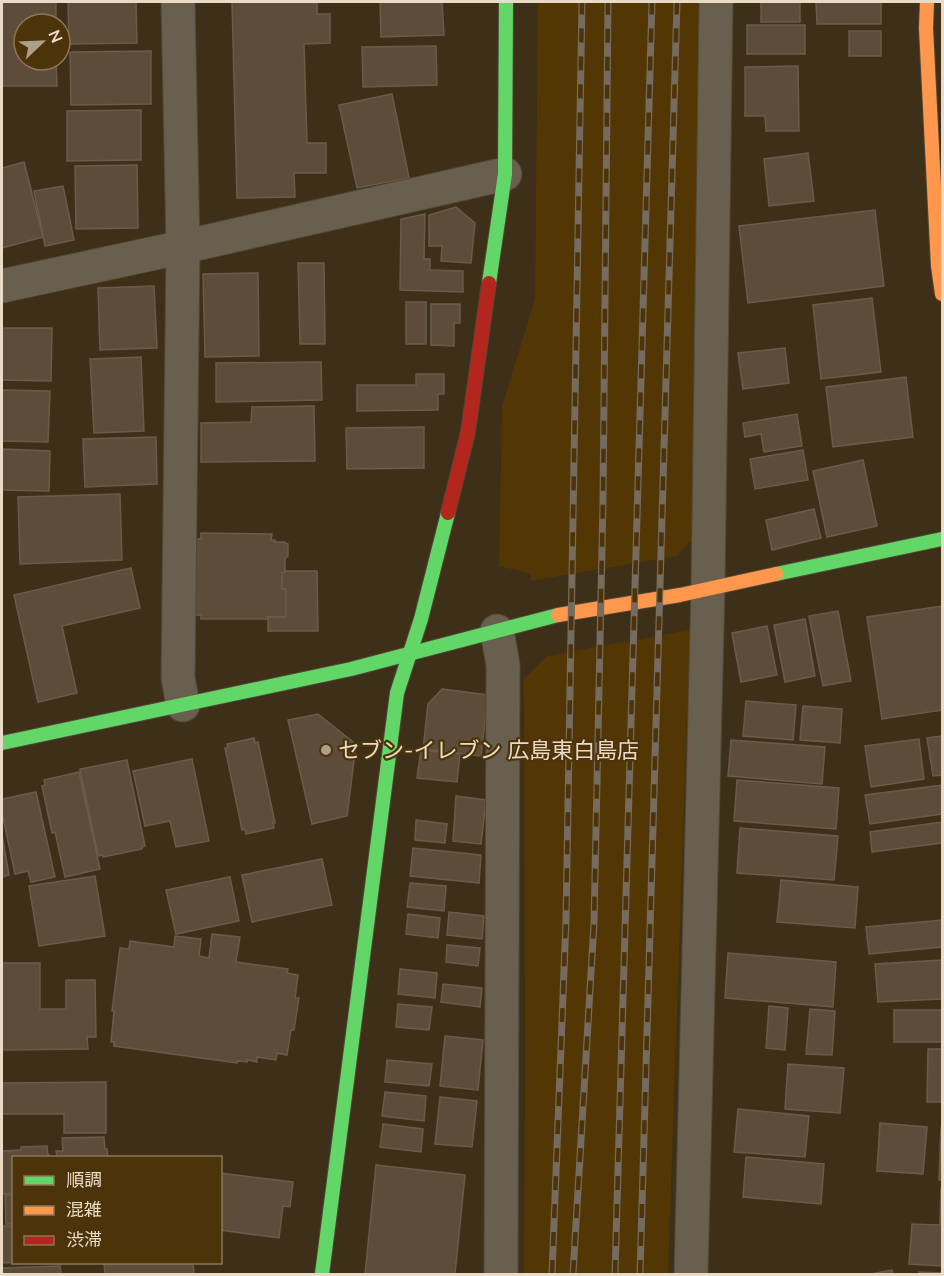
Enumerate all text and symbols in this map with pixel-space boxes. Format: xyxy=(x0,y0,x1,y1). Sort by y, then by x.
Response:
north arrow xyxy=(12,12,72,72)
text: N xyxy=(44,27,67,46)
place label: セブン-イレブン 広島東白島店 xyxy=(338,736,639,764)
marker: セブン-イレブン 広島東白島店 xyxy=(319,743,333,757)
legend xyxy=(12,1156,222,1264)
text: 順調 xyxy=(66,1168,102,1191)
text: 混雑 xyxy=(66,1198,102,1221)
text: 渋滞 xyxy=(66,1228,102,1251)

